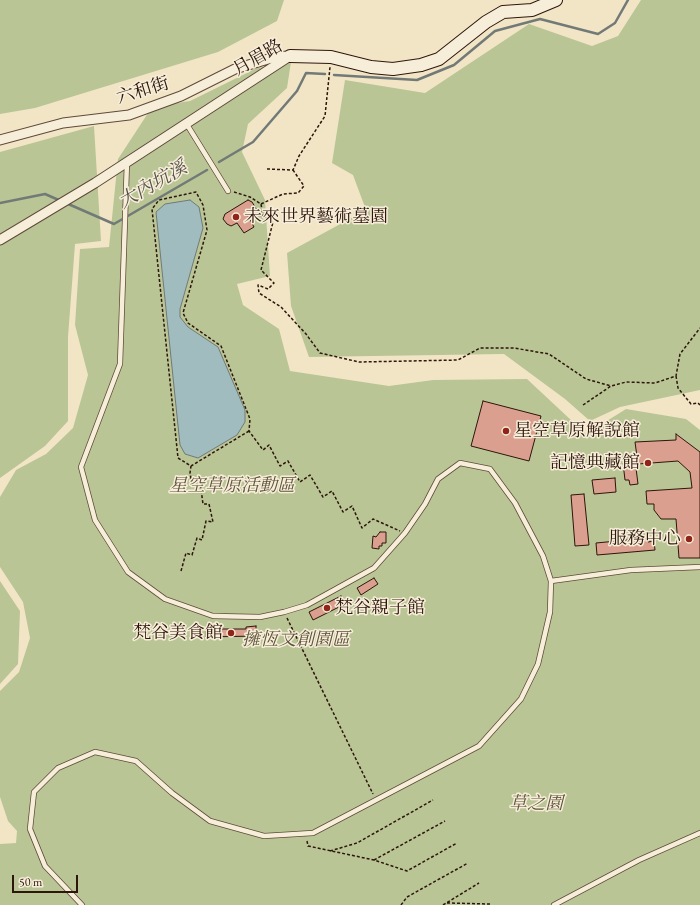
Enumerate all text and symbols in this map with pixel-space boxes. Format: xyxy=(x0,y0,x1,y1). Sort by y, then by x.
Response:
street label: 月眉路 xyxy=(229,35,287,81)
street label: 六和街 xyxy=(114,73,172,109)
water label: 大內坑溪 xyxy=(114,156,192,214)
place label: 未來世界藝術墓園 xyxy=(244,206,388,228)
marker: 未來世界藝術墓園 xyxy=(231,212,241,222)
place label: 星空草原解說館 xyxy=(514,420,640,442)
marker: 星空草原解說館 xyxy=(501,426,511,436)
place label: 記憶典藏館 xyxy=(550,452,640,474)
marker: 記憶典藏館 xyxy=(643,458,653,468)
park label: 星空草原活動區 xyxy=(169,475,295,497)
place label: 服務中心 xyxy=(609,528,681,550)
marker: 服務中心 xyxy=(684,534,694,544)
place label: 梵谷親子館 xyxy=(335,597,425,619)
marker: 梵谷親子館 xyxy=(322,603,332,613)
place label: 梵谷美食館 xyxy=(133,622,223,644)
marker: 梵谷美食館 xyxy=(226,628,236,638)
park label: 擁恆文創園區 xyxy=(242,629,350,651)
park label: 草之園 xyxy=(509,793,563,815)
scale bar xyxy=(14,867,80,893)
text: 50 m xyxy=(19,874,42,890)

